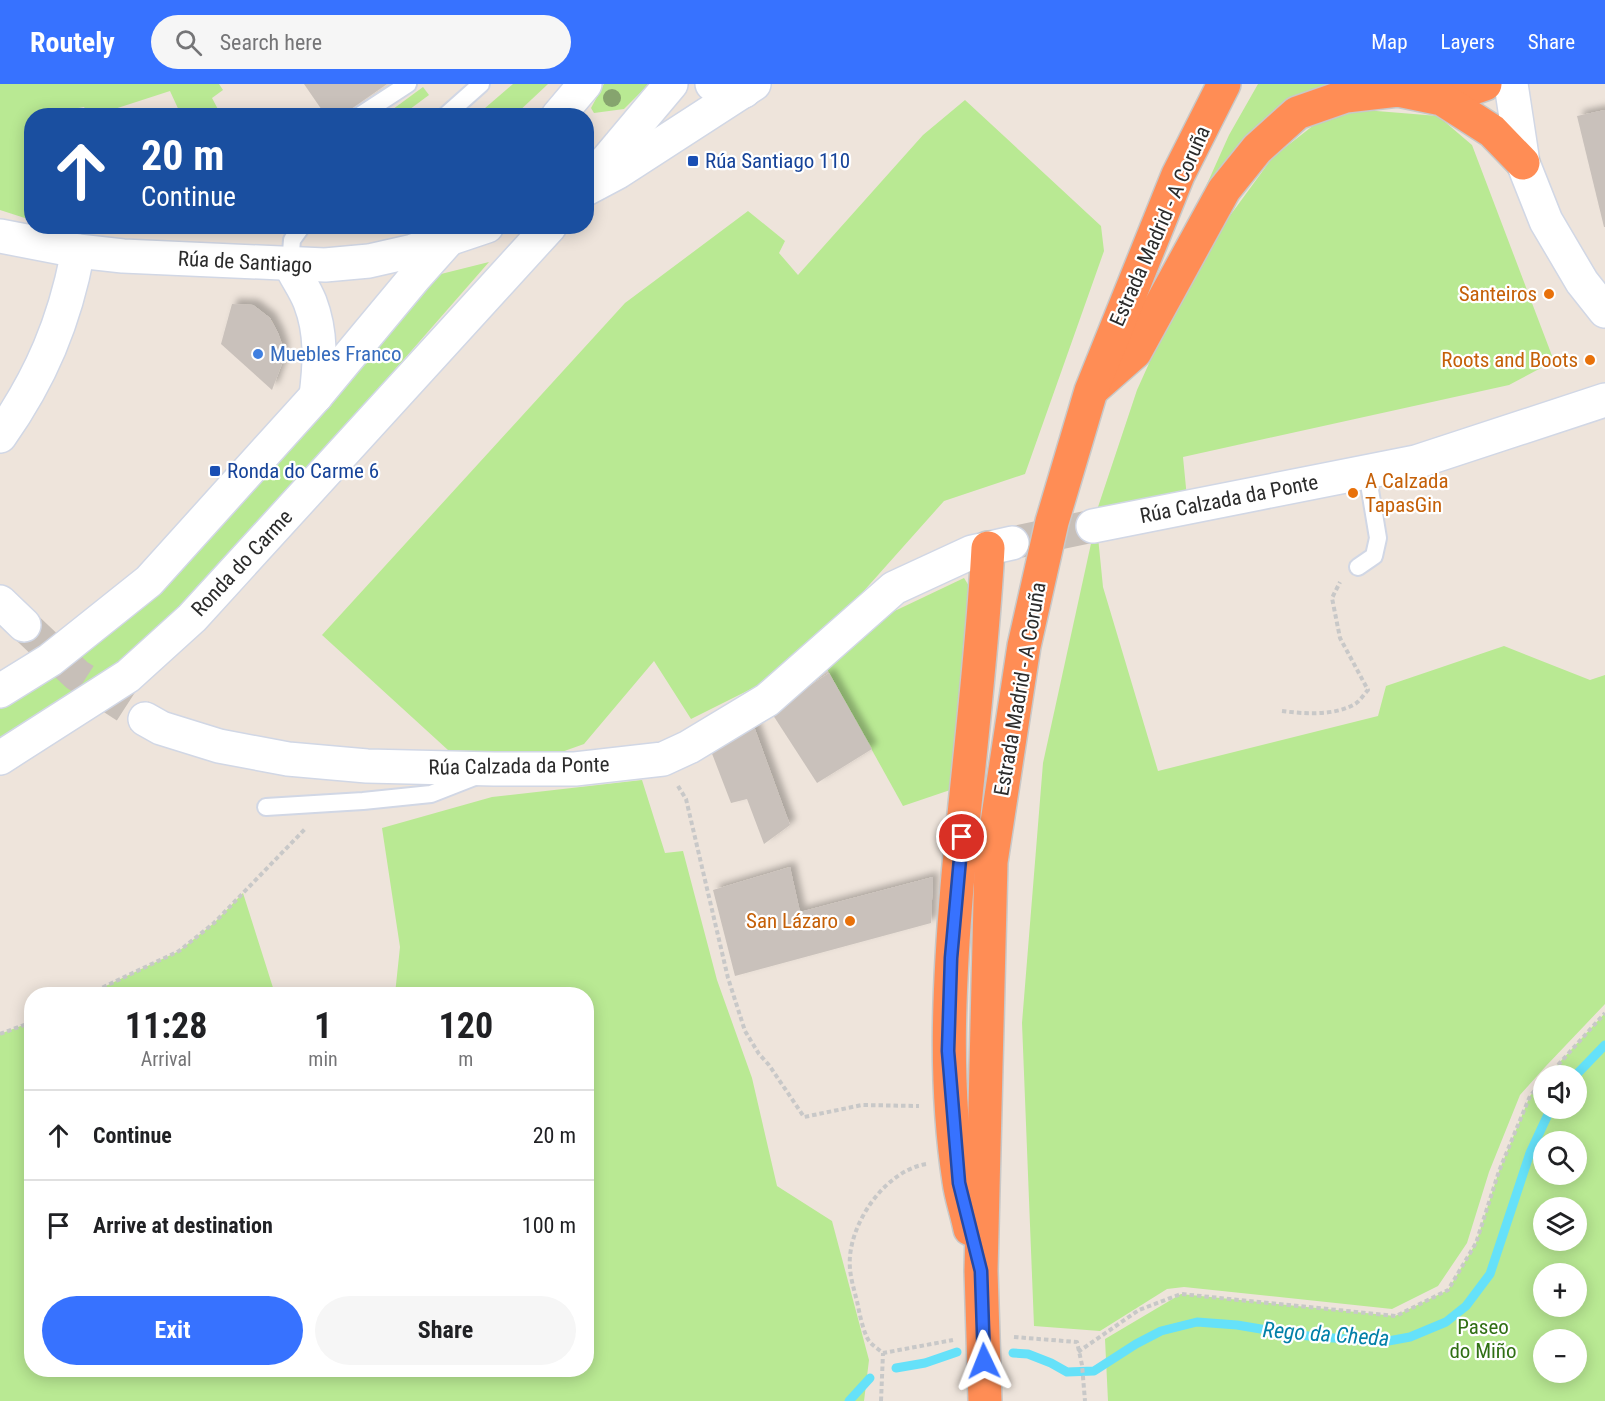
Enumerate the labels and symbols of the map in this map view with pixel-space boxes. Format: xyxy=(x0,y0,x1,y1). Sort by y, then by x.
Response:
street label: Estrada Madrid - A Coruña xyxy=(1105,122,1215,330)
place label: Rúa Santiago 110 xyxy=(705,149,850,173)
marker: Rúa Santiago 110 xyxy=(686,154,700,168)
street label: Rúa de Santiago xyxy=(177,247,313,277)
place label: Santeiros xyxy=(1459,282,1537,306)
marker: Santeiros xyxy=(1542,287,1556,301)
place label: Muebles Franco xyxy=(270,342,402,366)
marker: Muebles Franco xyxy=(251,347,265,361)
place label: Roots and Boots xyxy=(1441,348,1578,372)
marker: Roots and Boots xyxy=(1583,353,1597,367)
place label: Ronda do Carme 6 xyxy=(227,459,379,483)
marker: Ronda do Carme 6 xyxy=(208,464,222,478)
place label: A Calzada TapasGin xyxy=(1365,469,1448,517)
street label: Rúa Calzada da Ponte xyxy=(1138,470,1320,528)
marker: A Calzada TapasGin xyxy=(1346,486,1360,500)
street label: Ronda do Carme xyxy=(187,505,298,621)
street label: Estrada Madrid - A Coruña xyxy=(989,580,1051,798)
street label: Rúa Calzada da Ponte xyxy=(428,752,610,780)
pin xyxy=(936,811,987,862)
place label: San Lázaro xyxy=(746,909,838,933)
marker: San Lázaro xyxy=(843,914,857,928)
park label: Paseo do Miño xyxy=(1449,1315,1517,1363)
water label: Rego da Cheda xyxy=(1262,1317,1390,1351)
position arrow xyxy=(952,1329,1016,1393)

